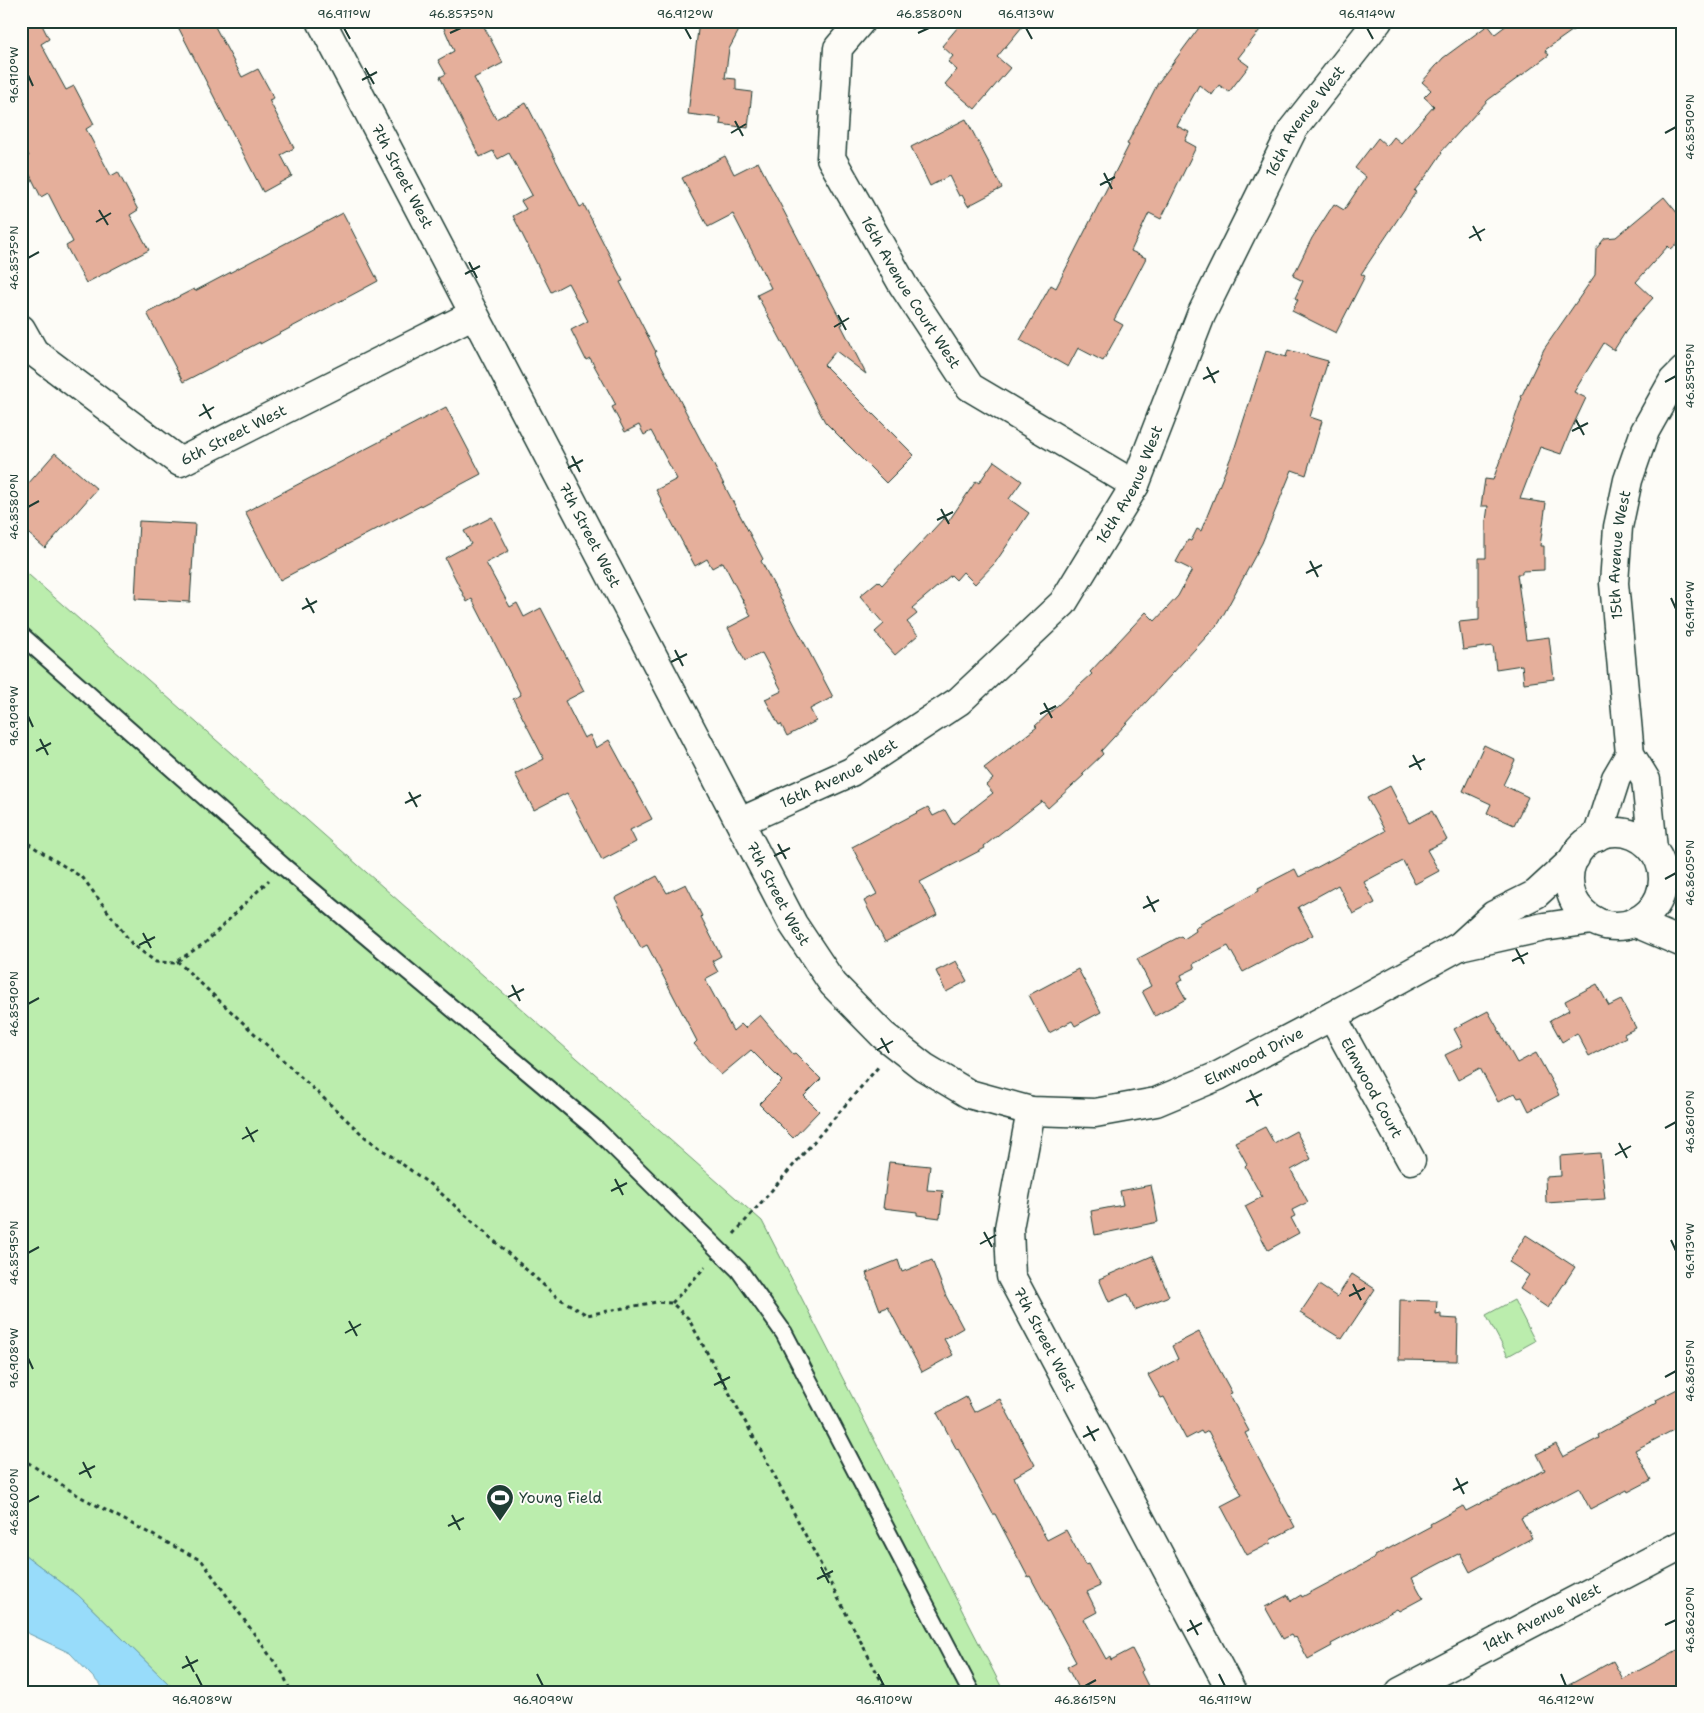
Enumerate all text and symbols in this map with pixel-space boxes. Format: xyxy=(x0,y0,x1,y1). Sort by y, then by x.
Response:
text: 96.911°W xyxy=(317,6,371,22)
text: 46.8575°N xyxy=(429,6,493,22)
text: 96.912°W xyxy=(657,6,713,22)
text: 46.8580°N xyxy=(896,6,962,22)
text: 96.913°W xyxy=(998,6,1054,22)
text: 96.914°W xyxy=(1339,6,1395,22)
text: 96.910°W xyxy=(6,47,22,103)
street label: 16th Avenue West xyxy=(1261,61,1349,180)
text: 46.8590°N xyxy=(1682,94,1698,160)
street label: 7th Street West xyxy=(366,120,438,232)
street label: 16th Avenue Court West xyxy=(856,213,965,372)
text: 46.8575°N xyxy=(6,226,22,290)
text: 46.8595°N xyxy=(1682,344,1698,408)
street label: 6th Street West xyxy=(177,400,290,470)
street label: 16th Avenue West xyxy=(1091,422,1167,548)
text: 46.8580°N xyxy=(6,474,22,540)
street label: 7th Street West xyxy=(554,479,625,591)
street label: 15th Avenue West xyxy=(1604,489,1636,620)
text: 96.914°W xyxy=(1682,581,1698,637)
text: 96.909°W xyxy=(6,686,22,746)
street label: 16th Avenue West xyxy=(777,734,901,813)
street label: 7th Street West xyxy=(742,838,815,950)
text: 46.8605°N xyxy=(1682,840,1698,906)
text: 46.8590°N xyxy=(6,971,22,1037)
street label: Elmwood Drive xyxy=(1201,1023,1307,1091)
street label: Elmwood Court xyxy=(1336,1034,1407,1142)
text: 46.8610°N xyxy=(1682,1090,1698,1154)
text: 46.8595°N xyxy=(6,1221,22,1285)
text: 96.913°W xyxy=(1682,1223,1698,1279)
street label: 7th Street West xyxy=(1009,1284,1081,1396)
text: 96.908°W xyxy=(6,1328,22,1388)
text: 46.8615°N xyxy=(1682,1340,1698,1402)
text: 46.8600°N xyxy=(6,1468,22,1536)
sports icon: Young Field xyxy=(485,1483,515,1522)
place label: Young Field xyxy=(519,1488,603,1508)
street label: 14th Avenue West xyxy=(1479,1579,1604,1657)
text: 46.8620°N xyxy=(1682,1587,1698,1653)
text: 96.908°W xyxy=(172,1692,232,1708)
text: 96.909°W xyxy=(513,1692,573,1708)
text: 96.910°W xyxy=(856,1692,912,1708)
text: 46.8615°N xyxy=(1054,1692,1116,1708)
text: 96.911°W xyxy=(1198,1692,1252,1708)
text: 96.912°W xyxy=(1538,1692,1594,1708)

